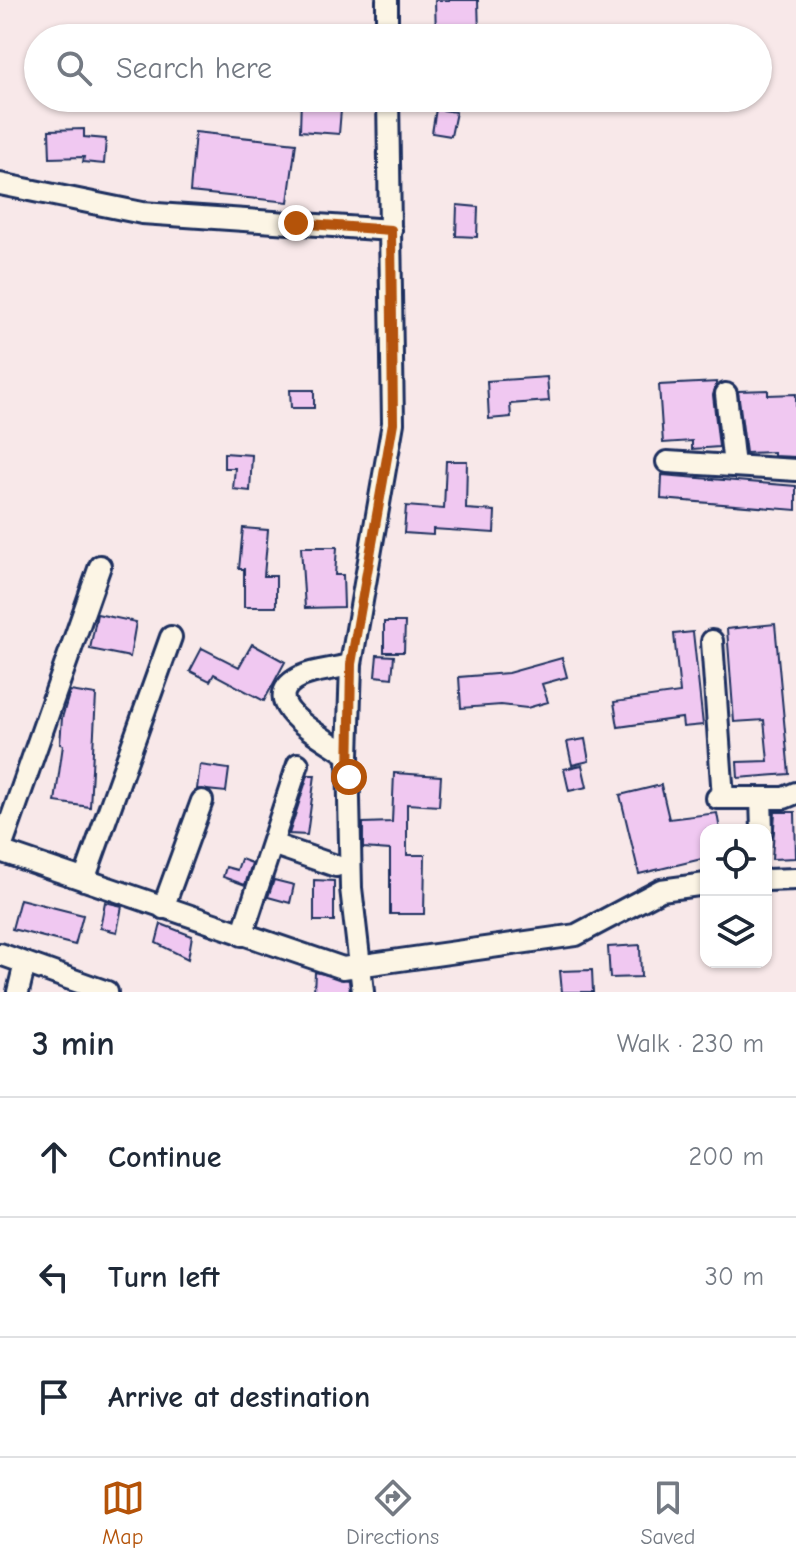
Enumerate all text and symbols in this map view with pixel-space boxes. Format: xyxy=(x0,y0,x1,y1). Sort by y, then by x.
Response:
search box xyxy=(24,24,772,112)
icon: search xyxy=(52,46,96,90)
text: Search here xyxy=(116,51,272,86)
route end xyxy=(278,205,314,241)
route start xyxy=(331,759,367,795)
map controls xyxy=(700,824,772,968)
button: locate xyxy=(700,824,772,896)
button: layers xyxy=(700,896,772,968)
text: 3 min xyxy=(32,1024,115,1064)
text: Walk · 230 m xyxy=(617,1029,764,1059)
icon: ahead xyxy=(32,1135,76,1179)
text: Continue xyxy=(108,1140,222,1175)
text: 200 m xyxy=(689,1142,764,1172)
icon: left xyxy=(32,1255,76,1299)
text: Turn left xyxy=(108,1260,220,1295)
text: 30 m xyxy=(705,1262,764,1292)
icon: arrive xyxy=(32,1375,76,1419)
text: Arrive at destination xyxy=(108,1380,370,1415)
tab: Map xyxy=(101,1476,145,1550)
tab: Directions xyxy=(346,1476,439,1550)
tab: Saved xyxy=(640,1476,695,1550)

